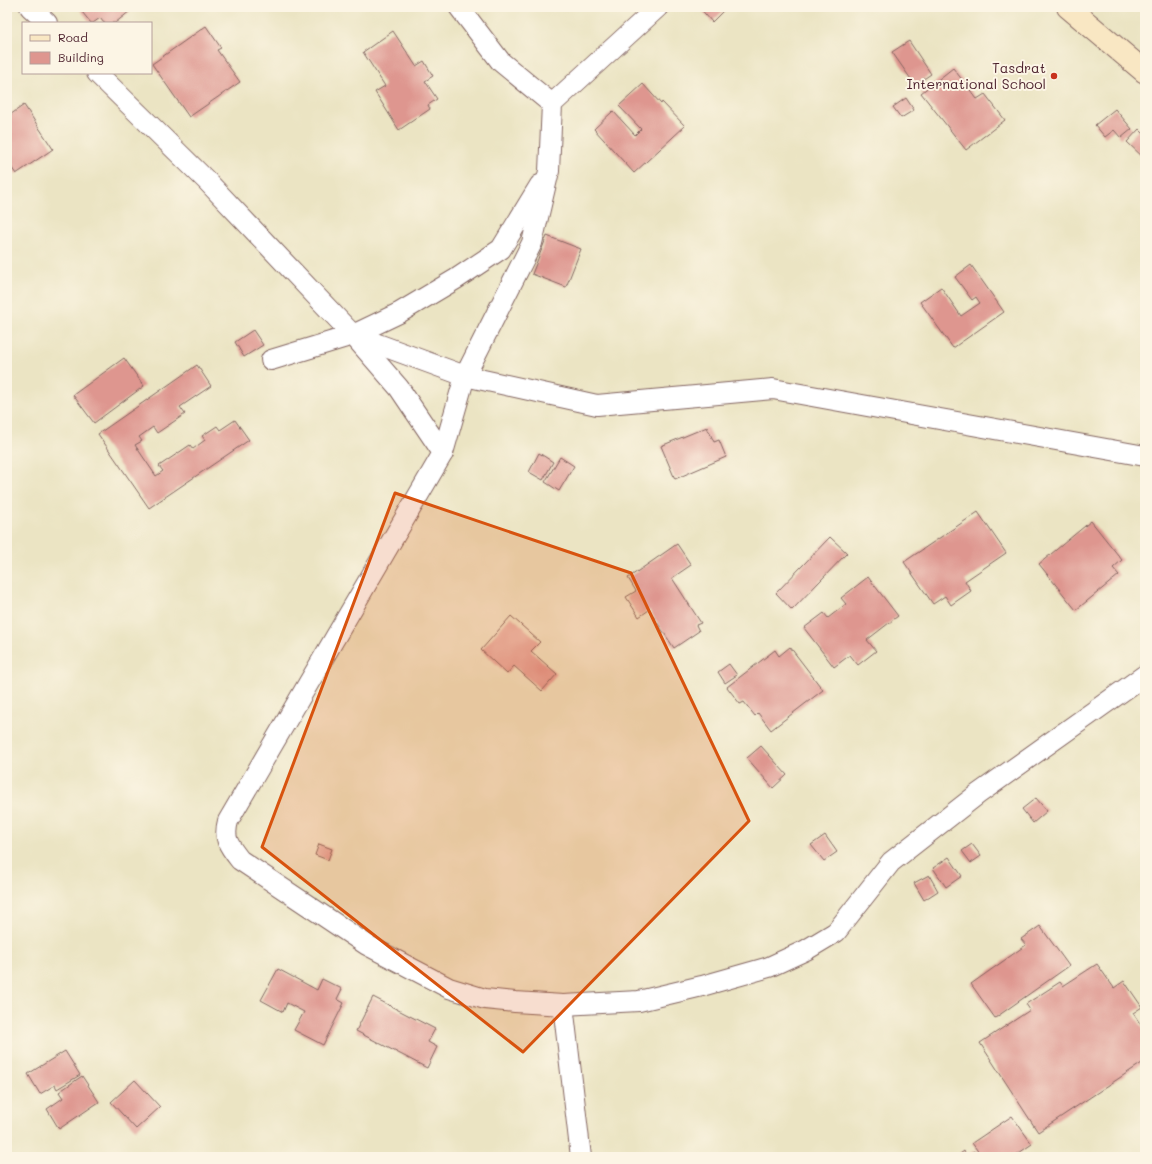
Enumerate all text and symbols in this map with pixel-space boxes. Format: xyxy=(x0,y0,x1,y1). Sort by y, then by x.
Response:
legend xyxy=(22,22,152,74)
text: Road xyxy=(58,29,88,45)
text: Building xyxy=(58,49,104,65)
place label: Tasdrat International School xyxy=(906,58,1046,93)
marker: Tasdrat International School xyxy=(1049,71,1059,81)

